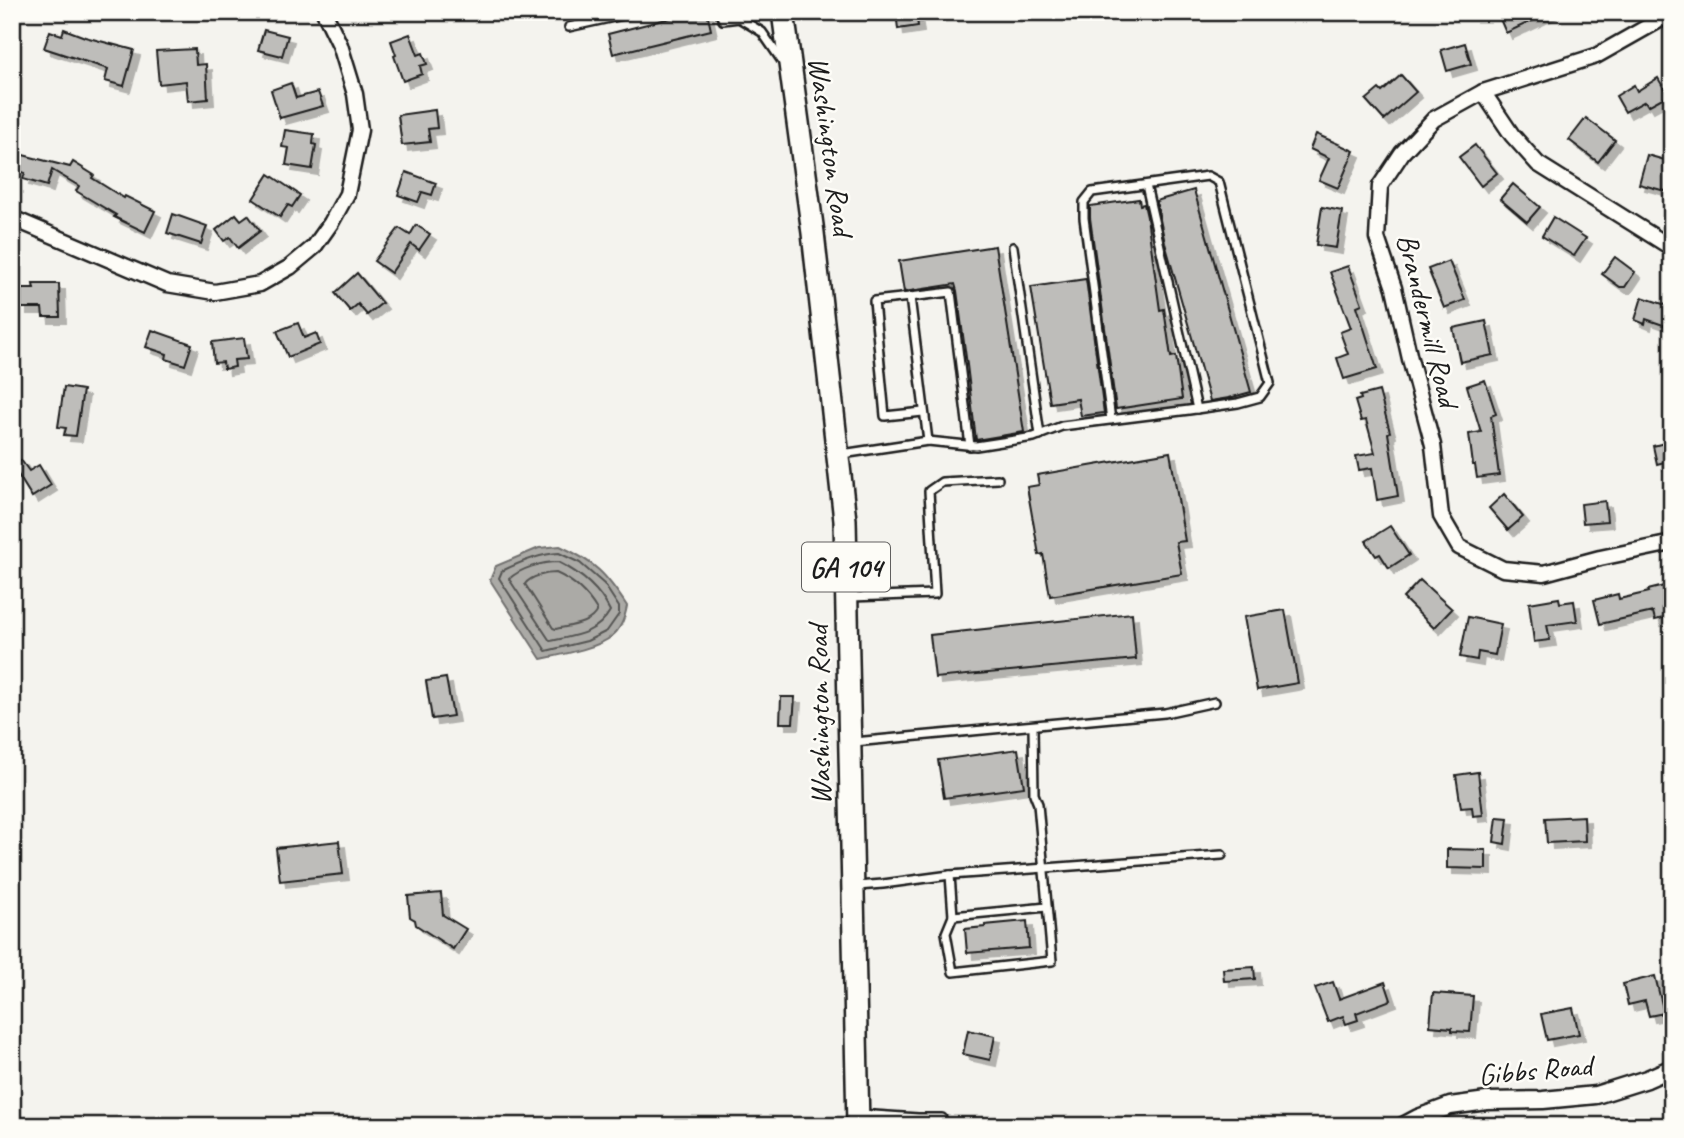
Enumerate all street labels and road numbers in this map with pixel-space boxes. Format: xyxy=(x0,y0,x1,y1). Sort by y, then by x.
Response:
street label: Washington Road xyxy=(800,54,863,242)
street label: Brandermill Road xyxy=(1388,230,1469,414)
road number: GA 104 xyxy=(802,542,890,592)
street label: Washington Road xyxy=(798,621,840,805)
street label: Gibbs Road xyxy=(1477,1046,1597,1094)

